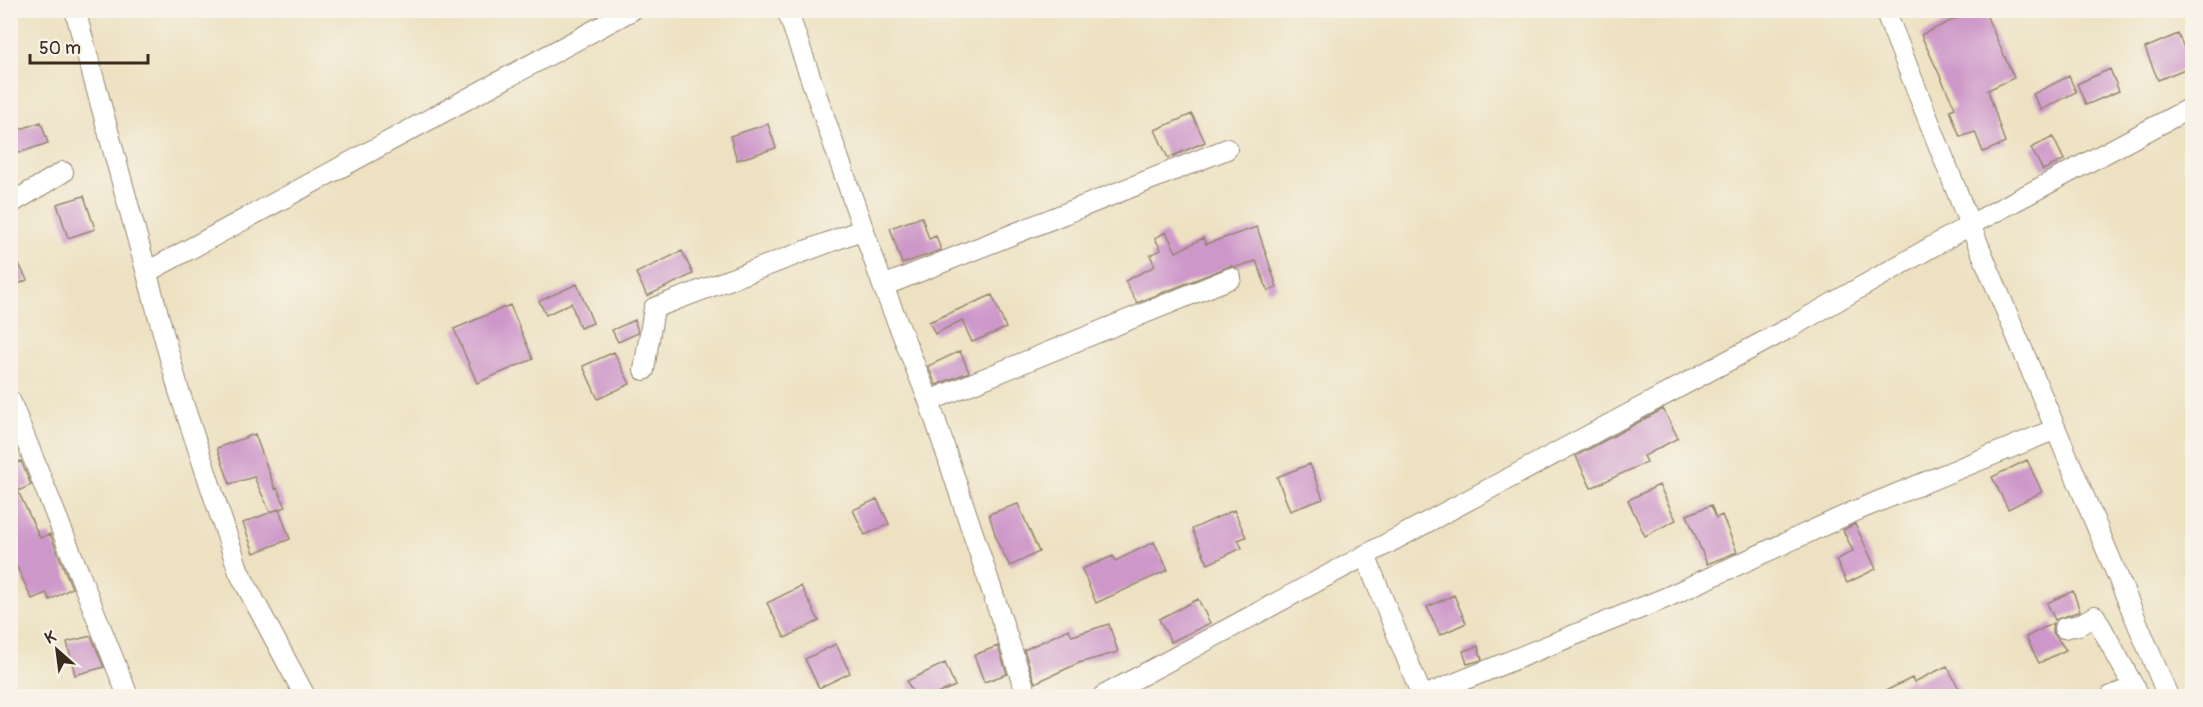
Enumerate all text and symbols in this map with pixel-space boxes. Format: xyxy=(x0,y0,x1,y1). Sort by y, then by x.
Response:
scale bar xyxy=(30,27,148,65)
text: 50 m xyxy=(39,37,81,60)
north arrow xyxy=(27,620,87,680)
text: K xyxy=(41,626,60,649)

